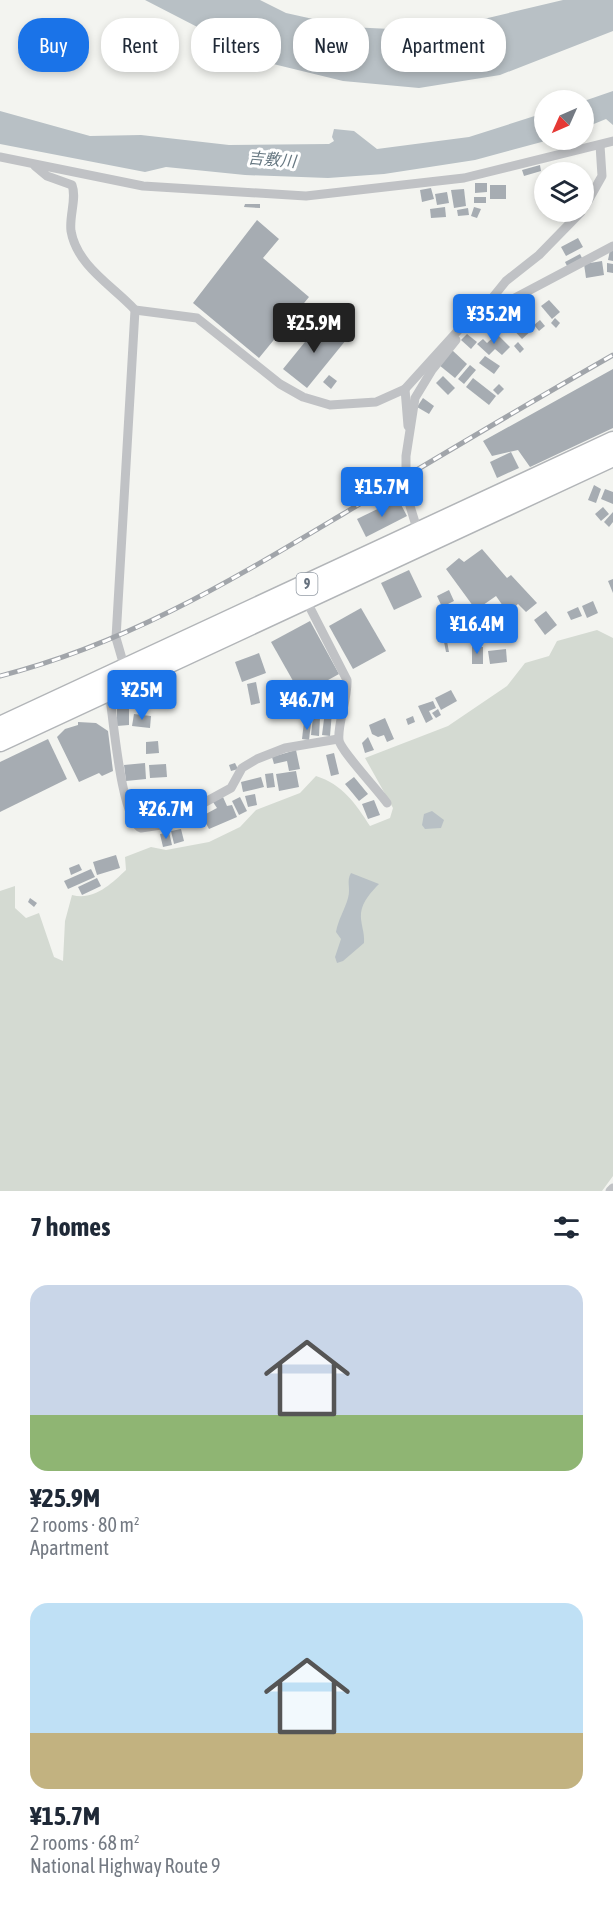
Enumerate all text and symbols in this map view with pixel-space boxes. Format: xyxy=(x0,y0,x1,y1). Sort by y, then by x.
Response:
chip: Buy xyxy=(18,18,89,72)
chip: Rent xyxy=(101,18,179,72)
chip: Filters xyxy=(191,18,281,72)
chip: New xyxy=(293,18,369,72)
chip: Apartment xyxy=(381,18,506,72)
north arrow xyxy=(534,90,594,150)
map controls xyxy=(534,90,594,222)
water label: 吉敷川 xyxy=(247,148,299,170)
button: layers xyxy=(534,162,594,222)
pin: ¥35.2M xyxy=(445,294,543,345)
text: ¥35.2M xyxy=(467,302,521,325)
pin: ¥25.9M xyxy=(265,303,363,354)
text: ¥25.9M xyxy=(287,311,341,334)
pin: ¥15.7M xyxy=(333,467,431,518)
text: ¥15.7M xyxy=(355,475,409,498)
road number: 9 xyxy=(296,573,318,595)
pin: ¥16.4M xyxy=(428,604,526,655)
text: ¥16.4M xyxy=(450,612,504,635)
pin: ¥25M xyxy=(106,670,178,721)
text: ¥25M xyxy=(121,678,163,701)
pin: ¥46.7M xyxy=(258,680,356,731)
text: ¥46.7M xyxy=(280,688,334,711)
pin: ¥26.7M xyxy=(117,789,215,840)
text: ¥26.7M xyxy=(139,797,193,820)
icon: filters xyxy=(550,1211,583,1244)
text: 7 homes xyxy=(30,1212,110,1242)
icon: home xyxy=(253,1324,361,1432)
text: ¥25.9M xyxy=(30,1483,100,1513)
text: 2 rooms · 80 m² xyxy=(30,1513,140,1536)
text: Apartment xyxy=(30,1536,109,1559)
icon: home xyxy=(253,1642,361,1750)
text: ¥15.7M xyxy=(30,1801,100,1831)
text: 2 rooms · 68 m² xyxy=(30,1831,140,1854)
text: National Highway Route 9 xyxy=(30,1854,220,1877)

